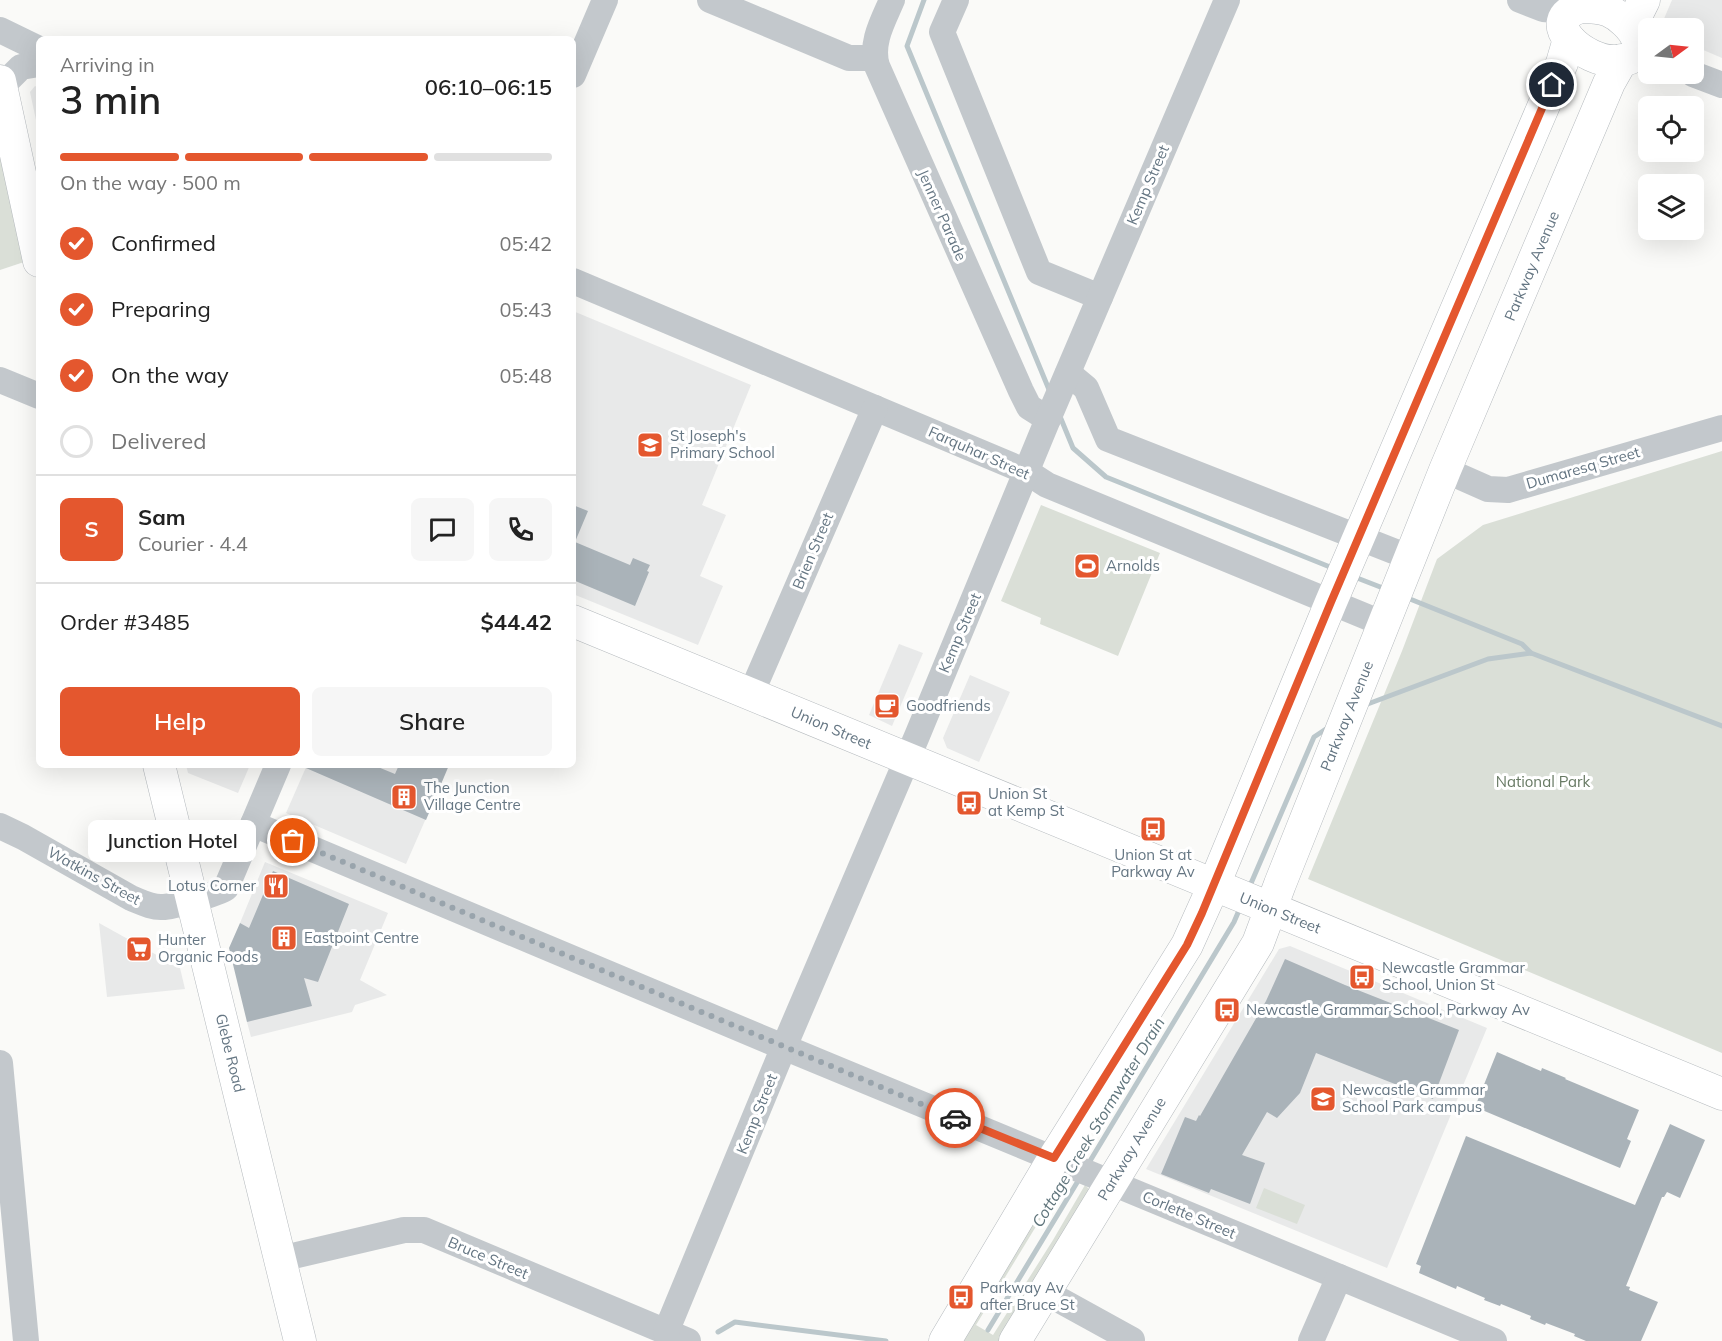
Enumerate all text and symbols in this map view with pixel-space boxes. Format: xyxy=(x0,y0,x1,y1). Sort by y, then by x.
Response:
north arrow xyxy=(1638,18,1704,84)
map controls xyxy=(1638,18,1704,240)
text: Arriving in xyxy=(60,52,155,77)
pin xyxy=(1526,59,1577,110)
icon: home xyxy=(1535,68,1568,101)
text: 06:10–06:15 xyxy=(425,73,552,101)
text: 3 min xyxy=(60,75,161,124)
button: locate xyxy=(1638,96,1704,162)
street label: Kemp Street xyxy=(1122,142,1173,228)
street label: Jenner Parade xyxy=(914,166,971,263)
text: On the way · 500 m xyxy=(60,170,241,195)
button: layers xyxy=(1638,174,1704,240)
street label: Parkway Avenue xyxy=(1500,208,1563,323)
icon: check xyxy=(60,227,93,260)
text: Confirmed xyxy=(111,229,216,257)
text: 05:42 xyxy=(499,231,552,256)
icon: check xyxy=(60,293,93,326)
text: Preparing xyxy=(111,295,211,323)
text: 05:43 xyxy=(499,297,552,322)
icon: check xyxy=(60,359,93,392)
text: On the way xyxy=(111,361,229,389)
text: 05:48 xyxy=(499,363,552,388)
street label: Farquhar Street xyxy=(926,422,1033,483)
place label: St Joseph's Primary School xyxy=(670,426,775,462)
text: Delivered xyxy=(111,427,206,455)
school or university icon: St Joseph's Primary School xyxy=(635,430,665,460)
street label: Dumaresq Street xyxy=(1524,442,1642,493)
button: chat xyxy=(411,498,474,561)
button: phone xyxy=(489,498,552,561)
text: Sam xyxy=(138,503,186,531)
street label: Brien Street xyxy=(788,510,837,592)
text: S xyxy=(84,515,99,543)
text: Courier · 4.4 xyxy=(138,531,248,556)
sports icon: Arnolds xyxy=(1072,551,1102,581)
place label: Arnolds xyxy=(1106,556,1160,575)
street label: Kemp Street xyxy=(934,590,985,676)
text: Order #3485 xyxy=(60,608,190,636)
text: $44.42 xyxy=(481,608,552,636)
street label: Parkway Avenue xyxy=(1316,658,1377,774)
button: Help xyxy=(60,687,300,756)
button: Share xyxy=(312,687,552,756)
cafe icon: Goodfriends xyxy=(872,691,902,721)
place label: Goodfriends xyxy=(906,696,991,715)
street label: Union Street xyxy=(788,702,875,753)
park label: National Park xyxy=(1496,772,1590,791)
place label: The Junction Village Centre xyxy=(424,778,521,814)
building icon: The Junction Village Centre xyxy=(389,782,419,812)
place label: Union St at Kemp St xyxy=(988,784,1064,820)
bus stop icon: Union St at Kemp St xyxy=(954,788,984,818)
bus stop icon: Union St at Parkway Av xyxy=(1138,814,1168,844)
pin xyxy=(267,815,318,866)
callout: Junction Hotel xyxy=(89,820,257,862)
icon: bag xyxy=(276,824,309,857)
text: Junction Hotel xyxy=(106,828,238,853)
street label: Watkins Street xyxy=(45,842,144,909)
place label: Union St at Parkway Av xyxy=(1111,845,1195,881)
restaurant icon: Lotus Corner xyxy=(261,871,291,901)
place label: Lotus Corner xyxy=(168,876,257,895)
street label: Union Street xyxy=(1237,888,1324,937)
building icon: Eastpoint Centre xyxy=(269,923,299,953)
place label: Eastpoint Centre xyxy=(304,928,419,947)
place label: Hunter Organic Foods xyxy=(158,930,258,966)
supermarket icon: Hunter Organic Foods xyxy=(124,934,154,964)
place label: Newcastle Grammar School, Union St xyxy=(1382,958,1525,994)
bus stop icon: Newcastle Grammar School, Union St xyxy=(1347,962,1377,992)
bus stop icon: Newcastle Grammar School, Parkway Av xyxy=(1212,995,1242,1025)
place label: Newcastle Grammar School, Parkway Av xyxy=(1246,1000,1530,1019)
street label: Glebe Road xyxy=(212,1012,249,1094)
water label: Cottage Creek Stormwater Drain xyxy=(1027,1013,1169,1231)
street label: Kemp Street xyxy=(732,1071,781,1157)
place label: Newcastle Grammar School Park campus xyxy=(1342,1080,1485,1116)
school or university icon: Newcastle Grammar School Park campus xyxy=(1308,1084,1338,1114)
courier xyxy=(925,1088,985,1148)
street label: Parkway Avenue xyxy=(1093,1094,1170,1204)
icon: car xyxy=(939,1102,972,1135)
street label: Corlette Street xyxy=(1140,1186,1239,1243)
street label: Bruce Street xyxy=(445,1232,531,1283)
place label: Parkway Av after Bruce St xyxy=(980,1278,1075,1314)
bus stop icon: Parkway Av after Bruce St xyxy=(946,1282,976,1312)

